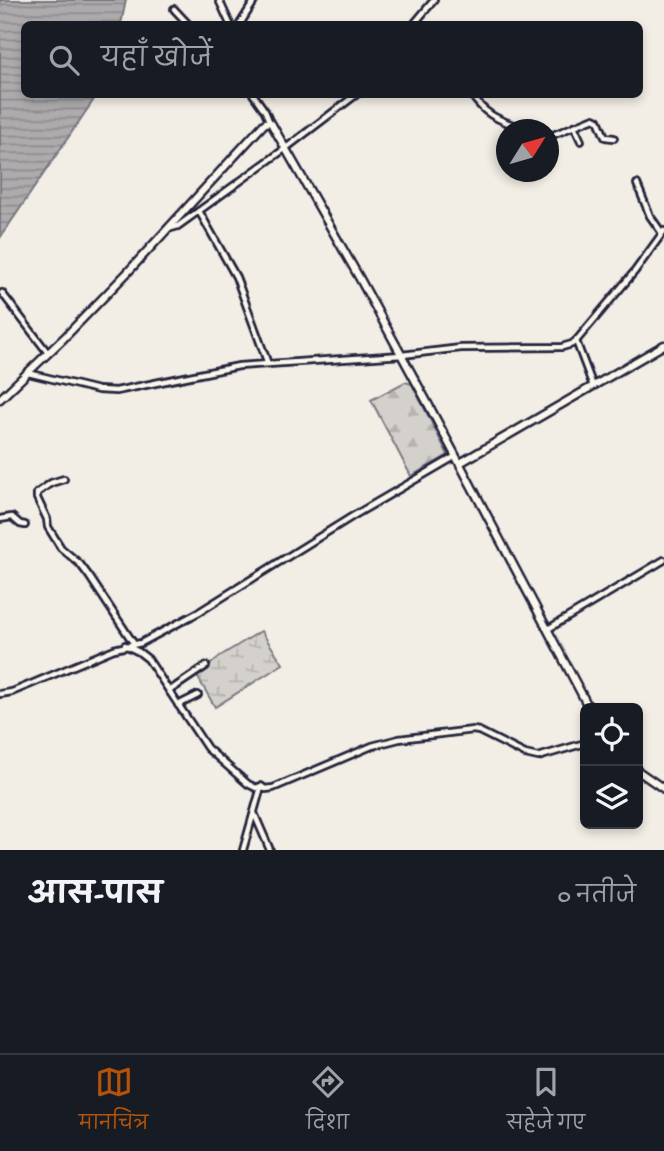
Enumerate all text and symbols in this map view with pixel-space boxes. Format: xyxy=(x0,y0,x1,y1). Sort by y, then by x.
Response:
search box xyxy=(21,21,643,98)
icon: search xyxy=(45,41,83,79)
text: यहाँ खोजें xyxy=(101,46,212,77)
north arrow xyxy=(496,119,559,182)
map controls xyxy=(580,703,643,829)
button: locate xyxy=(580,703,643,766)
button: layers xyxy=(580,766,643,829)
text: आस-पास xyxy=(28,880,162,915)
text: 0 नतीजे xyxy=(558,884,636,911)
tab: मानचित्र xyxy=(79,1063,148,1143)
tab: दिशा xyxy=(306,1063,349,1143)
tab: सहेजे गए xyxy=(507,1063,585,1143)

